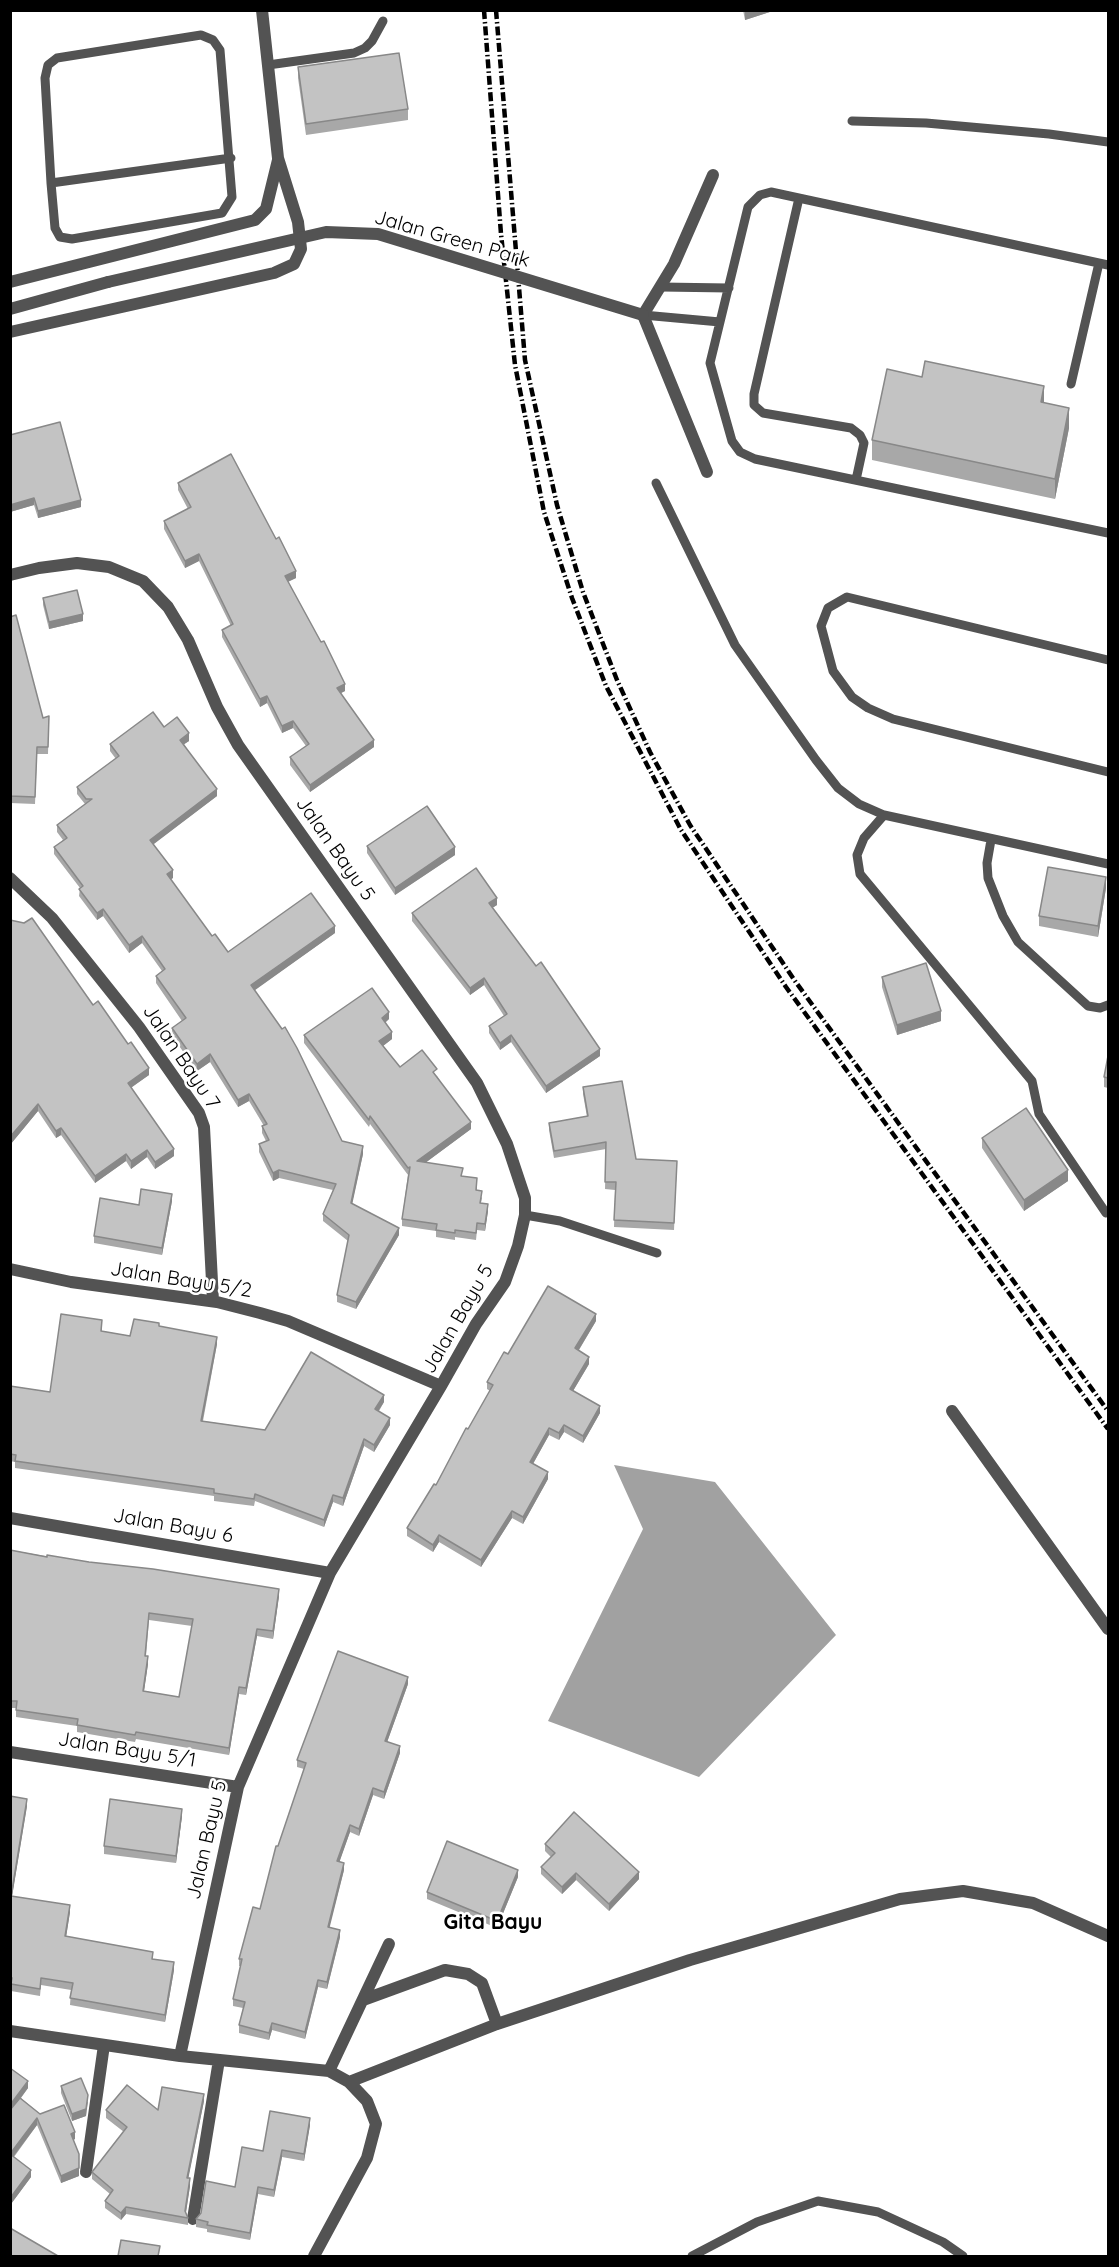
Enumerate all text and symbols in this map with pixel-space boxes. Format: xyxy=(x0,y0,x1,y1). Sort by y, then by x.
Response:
street label: Jalan Green Park xyxy=(372,205,532,273)
street label: Jalan Bayu 5 xyxy=(290,792,380,906)
street label: Jalan Bayu 7 xyxy=(137,1000,225,1114)
street label: Jalan Bayu 5/2 xyxy=(108,1257,254,1303)
street label: Jalan Bayu 5 xyxy=(417,1260,499,1378)
street label: Jalan Bayu 6 xyxy=(111,1504,235,1548)
street label: Jalan Bayu 5/1 xyxy=(56,1727,198,1773)
street label: Jalan Bayu 5 xyxy=(182,1778,232,1902)
district label: Gita Bayu xyxy=(444,1910,542,1936)

